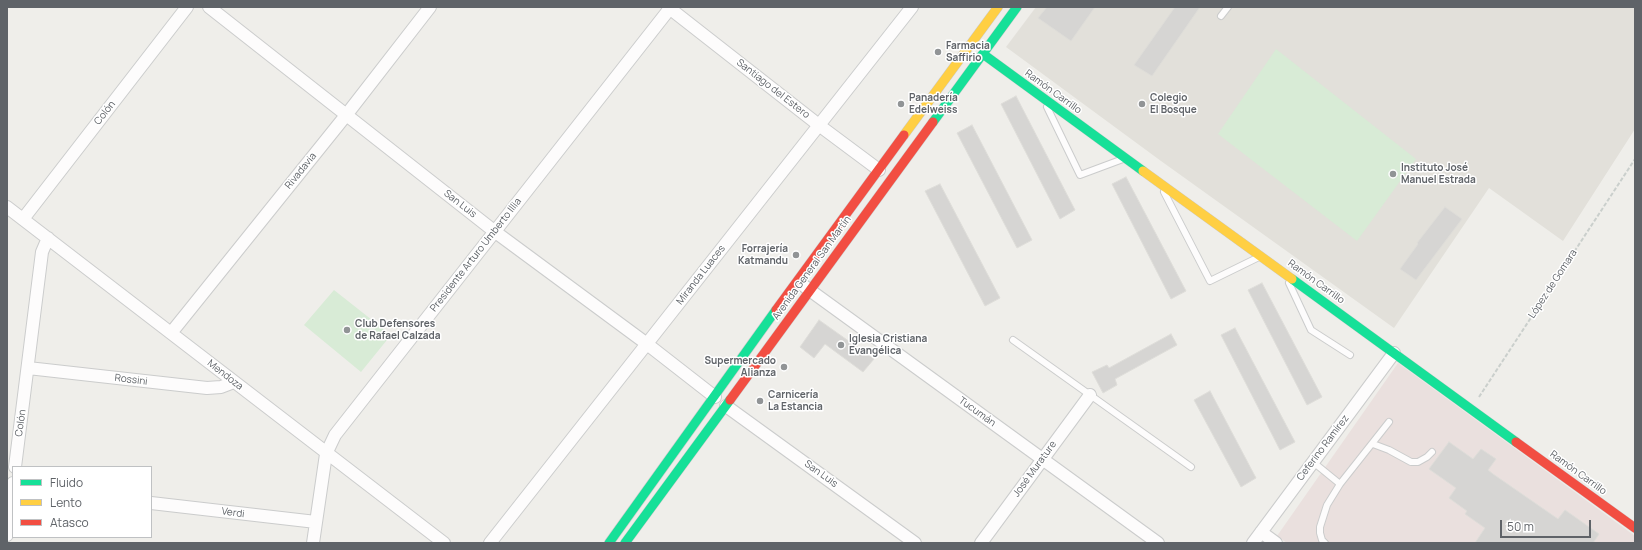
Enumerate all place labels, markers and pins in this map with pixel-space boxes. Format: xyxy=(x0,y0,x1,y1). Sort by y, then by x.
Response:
place label: Farmacia Saffirio xyxy=(946,40,990,64)
marker: Farmacia Saffirio xyxy=(933,47,943,57)
place label: Panadería Edelweiss xyxy=(909,92,958,116)
place label: Colegio El Bosque xyxy=(1150,92,1197,116)
marker: Panadería Edelweiss xyxy=(896,99,906,109)
marker: Colegio El Bosque xyxy=(1137,99,1147,109)
place label: Instituto José Manuel Estrada xyxy=(1401,162,1476,186)
marker: Instituto José Manuel Estrada xyxy=(1388,169,1398,179)
place label: Forrajería Katmandu xyxy=(738,243,788,266)
marker: Forrajería Katmandu xyxy=(791,250,801,260)
place label: Club Defensores de Rafael Calzada xyxy=(355,318,440,342)
marker: Club Defensores de Rafael Calzada xyxy=(342,325,352,335)
place label: Iglesia Cristiana Evangélica xyxy=(849,333,927,356)
marker: Iglesia Cristiana Evangélica xyxy=(836,340,846,350)
place label: Supermercado Alianza xyxy=(704,355,776,378)
marker: Supermercado Alianza xyxy=(779,362,789,372)
place label: Carnicería La Estancia xyxy=(768,389,823,412)
marker: Carnicería La Estancia xyxy=(755,396,765,406)

